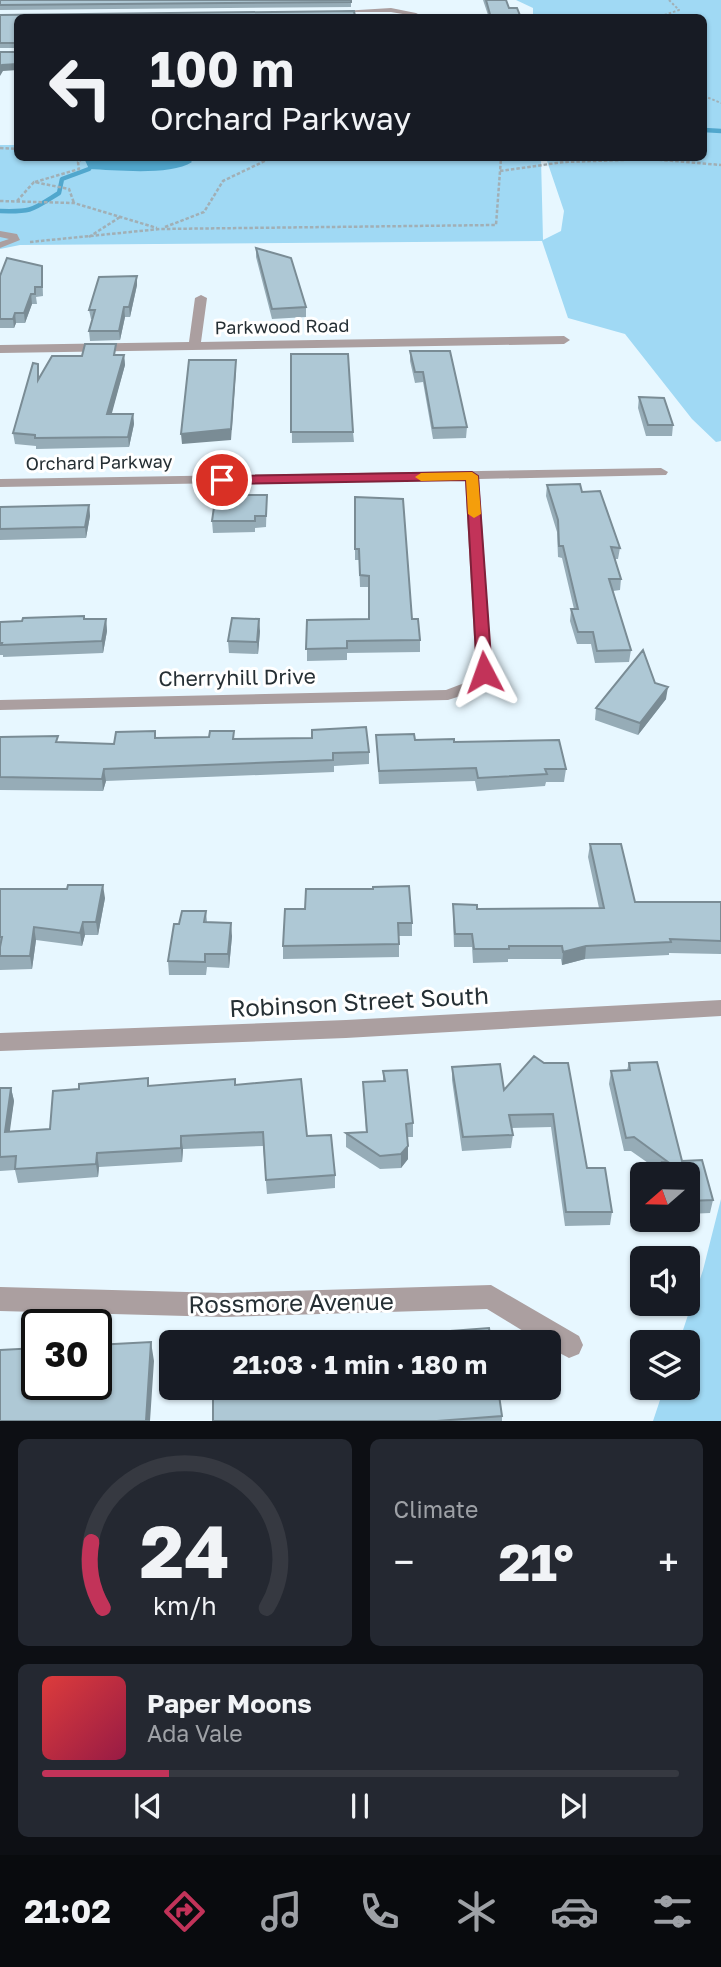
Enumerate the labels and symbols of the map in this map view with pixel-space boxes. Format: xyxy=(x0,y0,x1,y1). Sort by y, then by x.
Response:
street label: Parkwood Road xyxy=(214,314,350,338)
street label: Orchard Parkway xyxy=(25,450,173,474)
pin xyxy=(192,450,252,510)
position arrow xyxy=(447,635,521,709)
street label: Cherryhill Drive xyxy=(158,663,316,691)
street label: Robinson Street South xyxy=(228,980,490,1022)
north arrow xyxy=(630,1162,700,1232)
street label: Rossmore Avenue xyxy=(188,1286,394,1318)
speed limit sign: 30 xyxy=(21,1309,112,1400)

